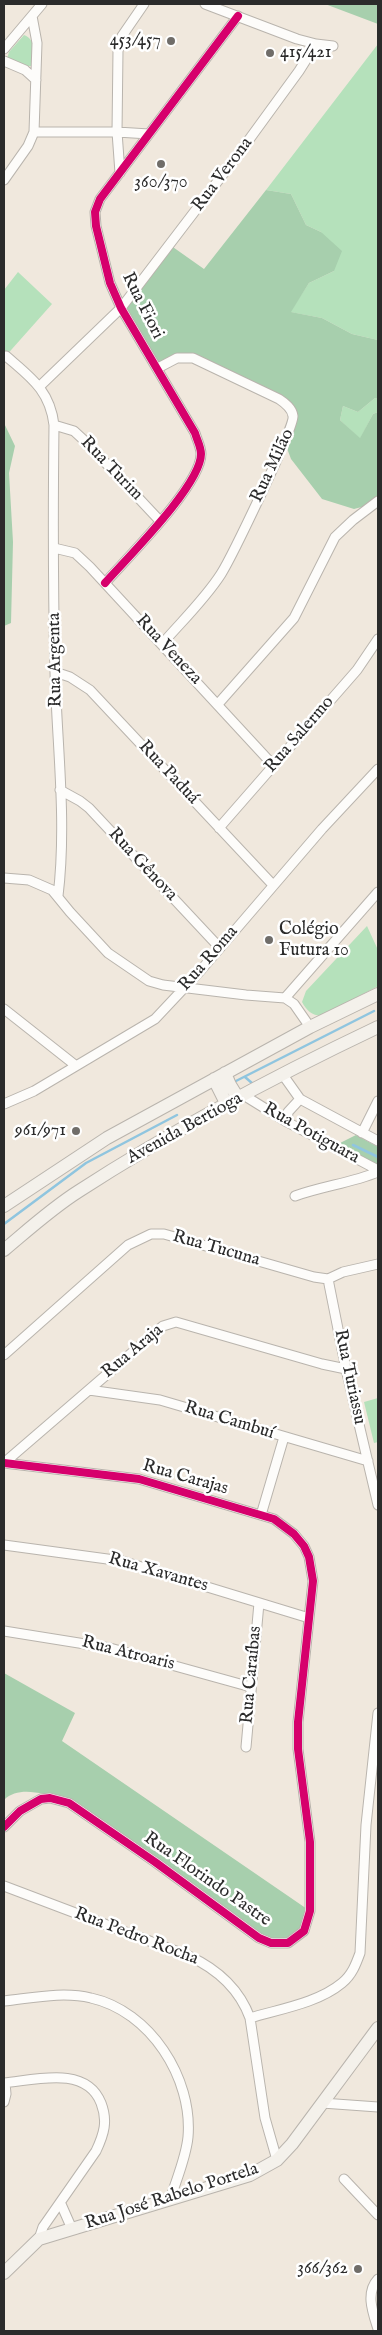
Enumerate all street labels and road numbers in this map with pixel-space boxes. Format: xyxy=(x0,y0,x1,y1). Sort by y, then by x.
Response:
street label: Rua Verona xyxy=(188,134,258,216)
street label: Rua Fiori xyxy=(116,269,168,343)
street label: Rua Milão xyxy=(247,426,299,506)
street label: Rua Turim xyxy=(75,432,147,506)
street label: Rua Veneza xyxy=(130,611,206,689)
street label: Rua Argenta xyxy=(44,612,68,708)
street label: Rua Salermo xyxy=(261,692,339,778)
street label: Rua Paduá xyxy=(133,737,203,809)
street label: Rua Gênova xyxy=(103,824,181,906)
street label: Rua Roma xyxy=(175,922,243,996)
street label: Avenida Bertioga xyxy=(124,1088,246,1170)
street label: Rua Potiguara xyxy=(259,1099,363,1169)
street label: Rua Tucuna xyxy=(170,1226,262,1272)
street label: Rua Araja xyxy=(98,1320,168,1384)
street label: Rua Turiassu xyxy=(328,1327,370,1427)
street label: Rua Cambuí xyxy=(181,1397,277,1445)
street label: Rua Carajas xyxy=(140,1455,230,1501)
street label: Rua Xavantes xyxy=(106,1548,210,1598)
street label: Rua Caraíbas xyxy=(237,1625,267,1725)
street label: Rua Atroaris xyxy=(79,1632,177,1676)
street label: Rua Florindo Pastre xyxy=(139,1828,275,1932)
street label: Rua Pedro Rocha xyxy=(71,1903,201,1971)
street label: Rua José Rabelo Portela xyxy=(83,2159,261,2235)

